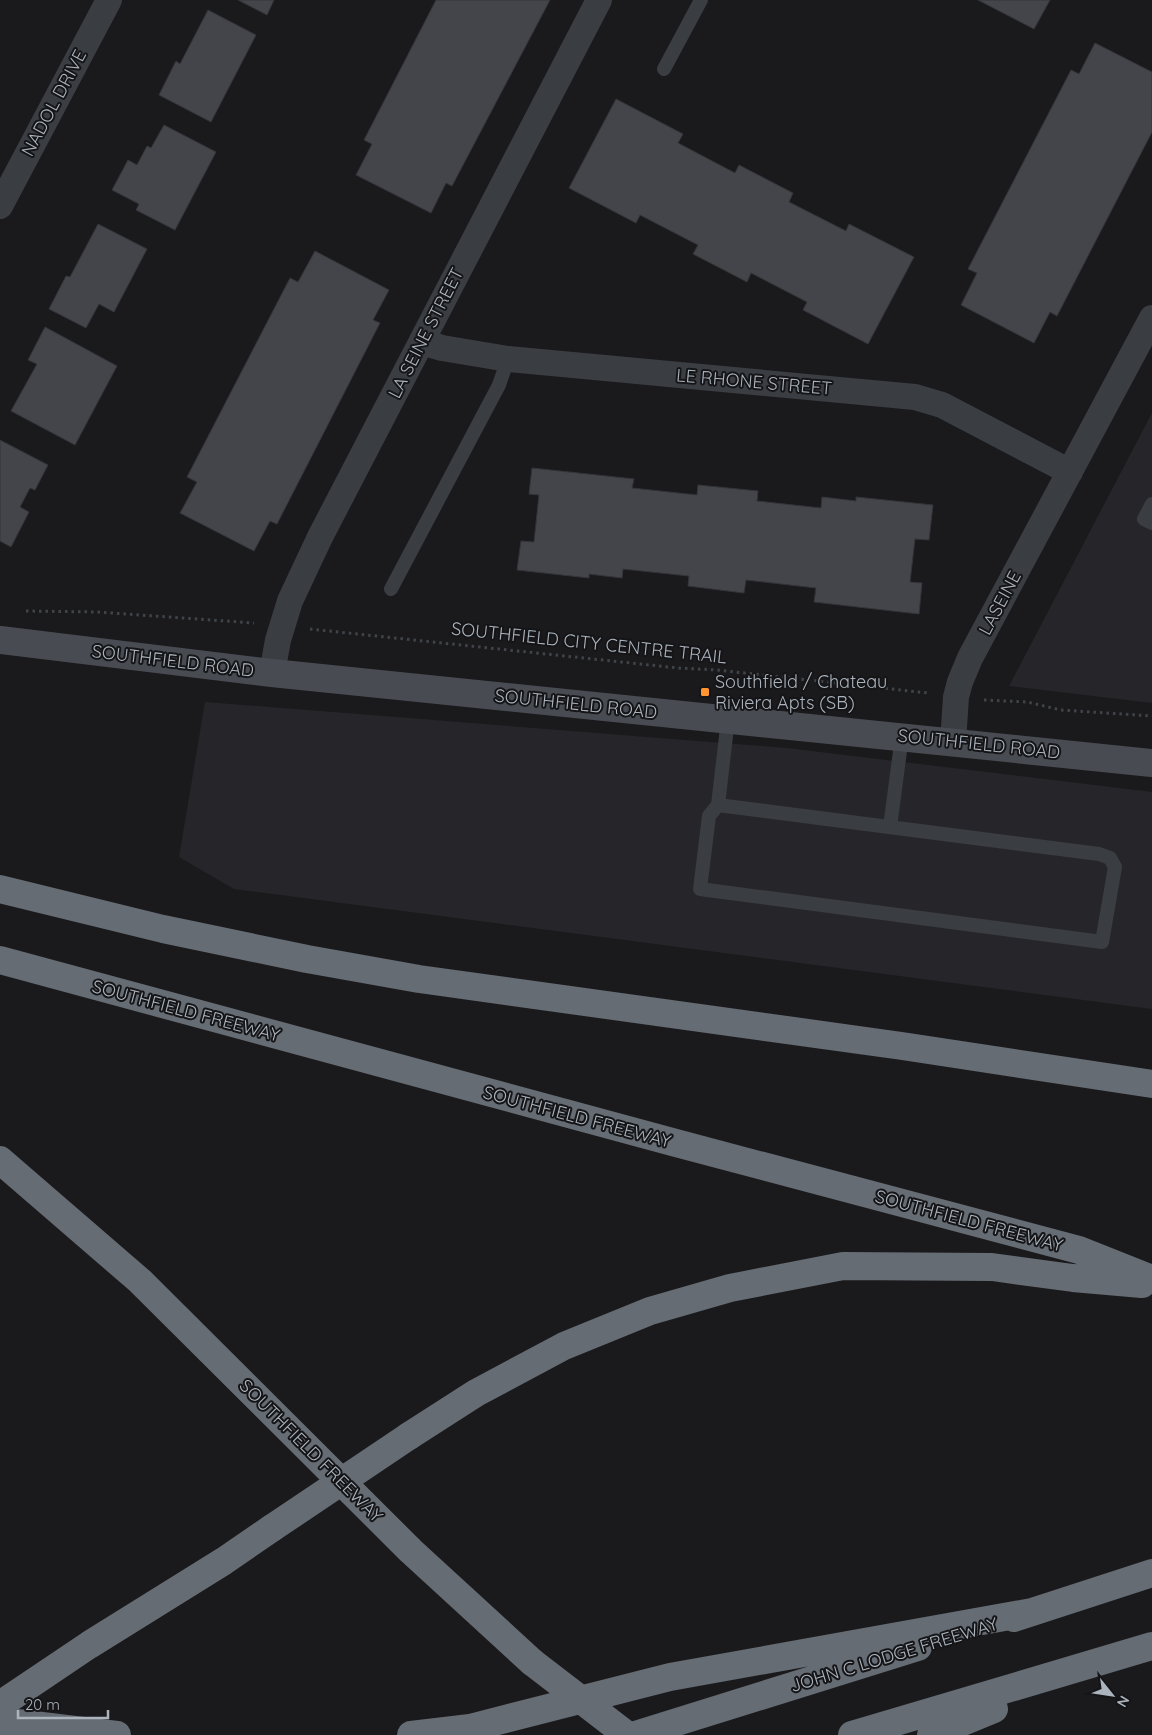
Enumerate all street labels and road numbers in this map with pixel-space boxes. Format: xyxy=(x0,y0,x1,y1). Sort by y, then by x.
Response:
street label: NADOL DRIVE xyxy=(16,45,91,160)
street label: LA SEINE STREET xyxy=(383,263,468,402)
street label: LE RHONE STREET xyxy=(675,363,833,400)
street label: LASEINE xyxy=(973,567,1026,639)
street label: SOUTHFIELD CITY CENTRE TRAIL xyxy=(450,617,728,668)
street label: SOUTHFIELD ROAD xyxy=(91,639,255,682)
street label: SOUTHFIELD ROAD xyxy=(494,684,658,723)
street label: SOUTHFIELD ROAD xyxy=(897,724,1061,763)
street label: SOUTHFIELD FREEWAY xyxy=(90,974,283,1047)
street label: SOUTHFIELD FREEWAY xyxy=(481,1080,674,1153)
street label: SOUTHFIELD FREEWAY xyxy=(873,1184,1066,1257)
street label: SOUTHFIELD FREEWAY xyxy=(235,1374,388,1527)
street label: JOHN C LODGE FREEWAY xyxy=(787,1612,1001,1697)

